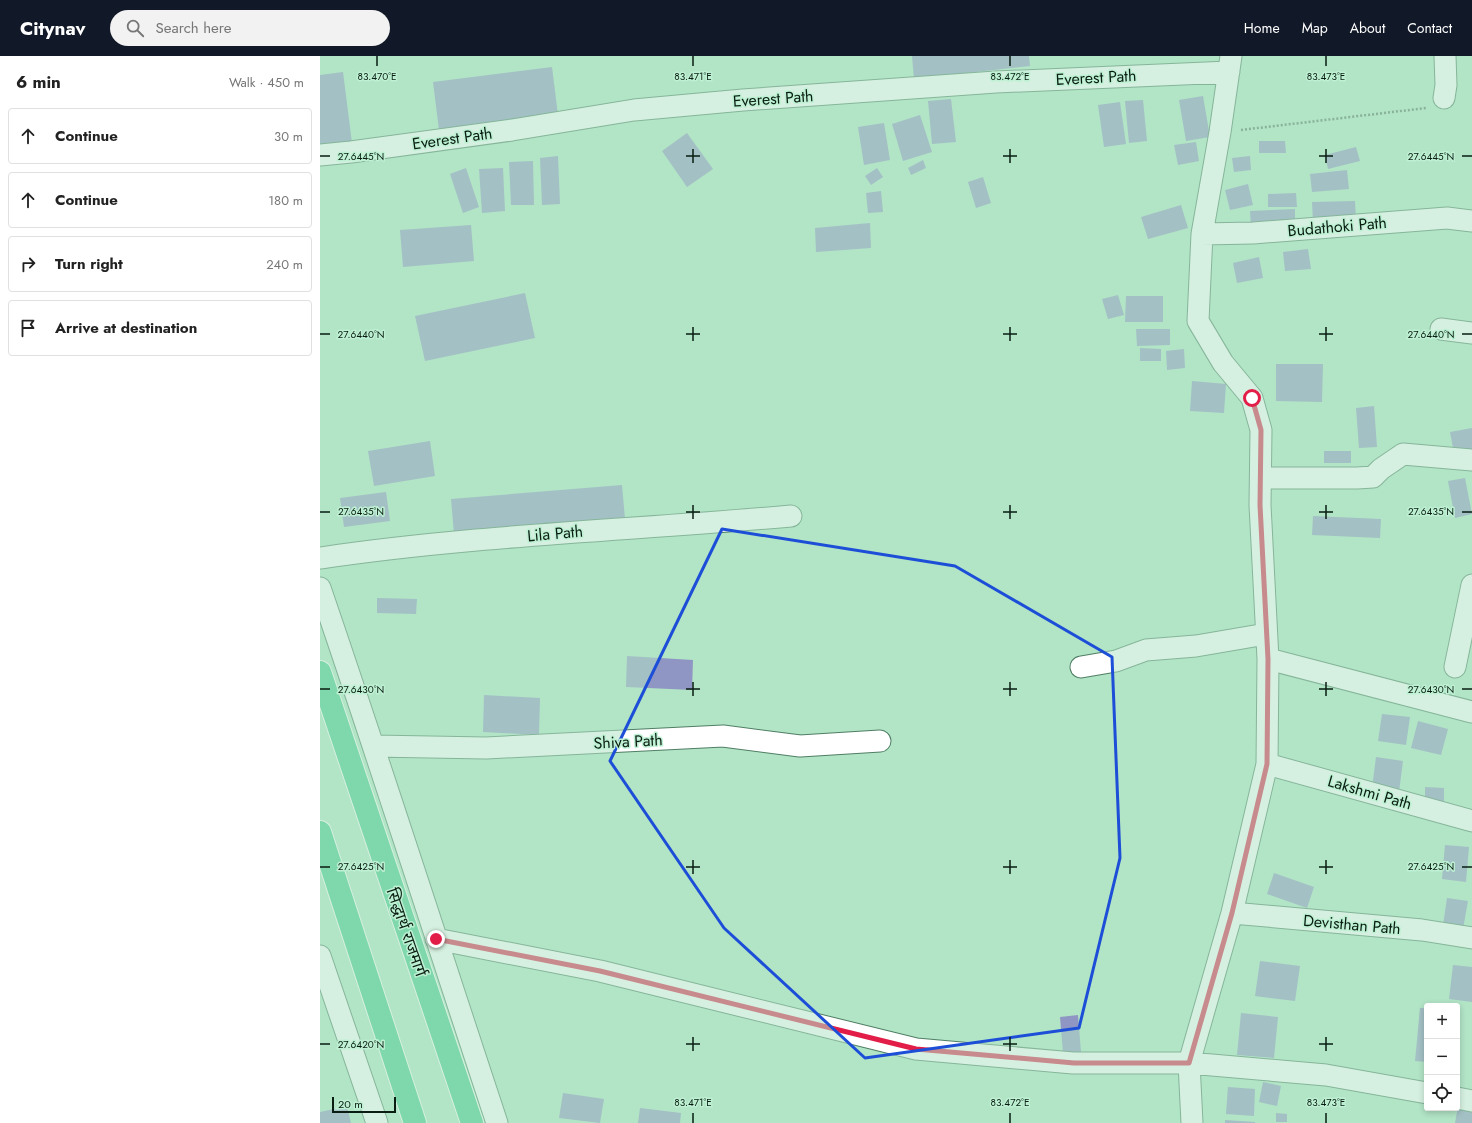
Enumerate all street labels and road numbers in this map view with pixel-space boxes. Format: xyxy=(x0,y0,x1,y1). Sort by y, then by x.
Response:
street label: Everest Path xyxy=(1055,64,1137,91)
street label: Everest Path xyxy=(732,84,814,113)
street label: Everest Path xyxy=(411,121,494,155)
street label: Budathoki Path xyxy=(1287,211,1388,242)
street label: Lila Path xyxy=(526,520,584,547)
street label: Shiva Path xyxy=(593,728,663,755)
street label: Lakshmi Path xyxy=(1325,770,1415,815)
street label: सिद्धार्थ राजमार्ग xyxy=(381,885,433,980)
street label: Devisthan Path xyxy=(1302,909,1402,940)

